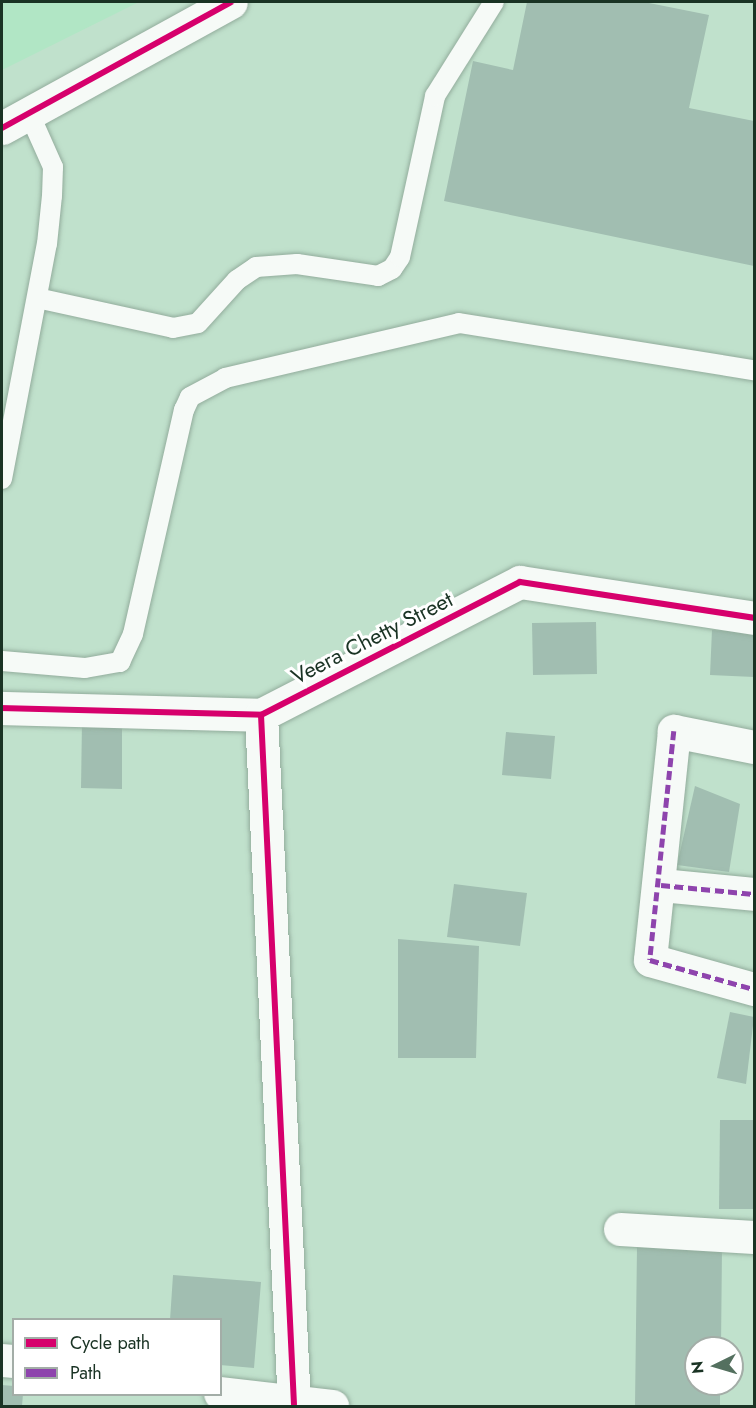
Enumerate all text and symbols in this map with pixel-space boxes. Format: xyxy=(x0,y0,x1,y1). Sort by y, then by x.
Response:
street label: Veera Chetty Street xyxy=(287,586,457,690)
legend xyxy=(12,1318,222,1396)
text: Cycle path xyxy=(70,1330,150,1356)
north arrow xyxy=(684,1336,744,1396)
text: Path xyxy=(70,1360,102,1386)
text: N xyxy=(686,1360,710,1375)

